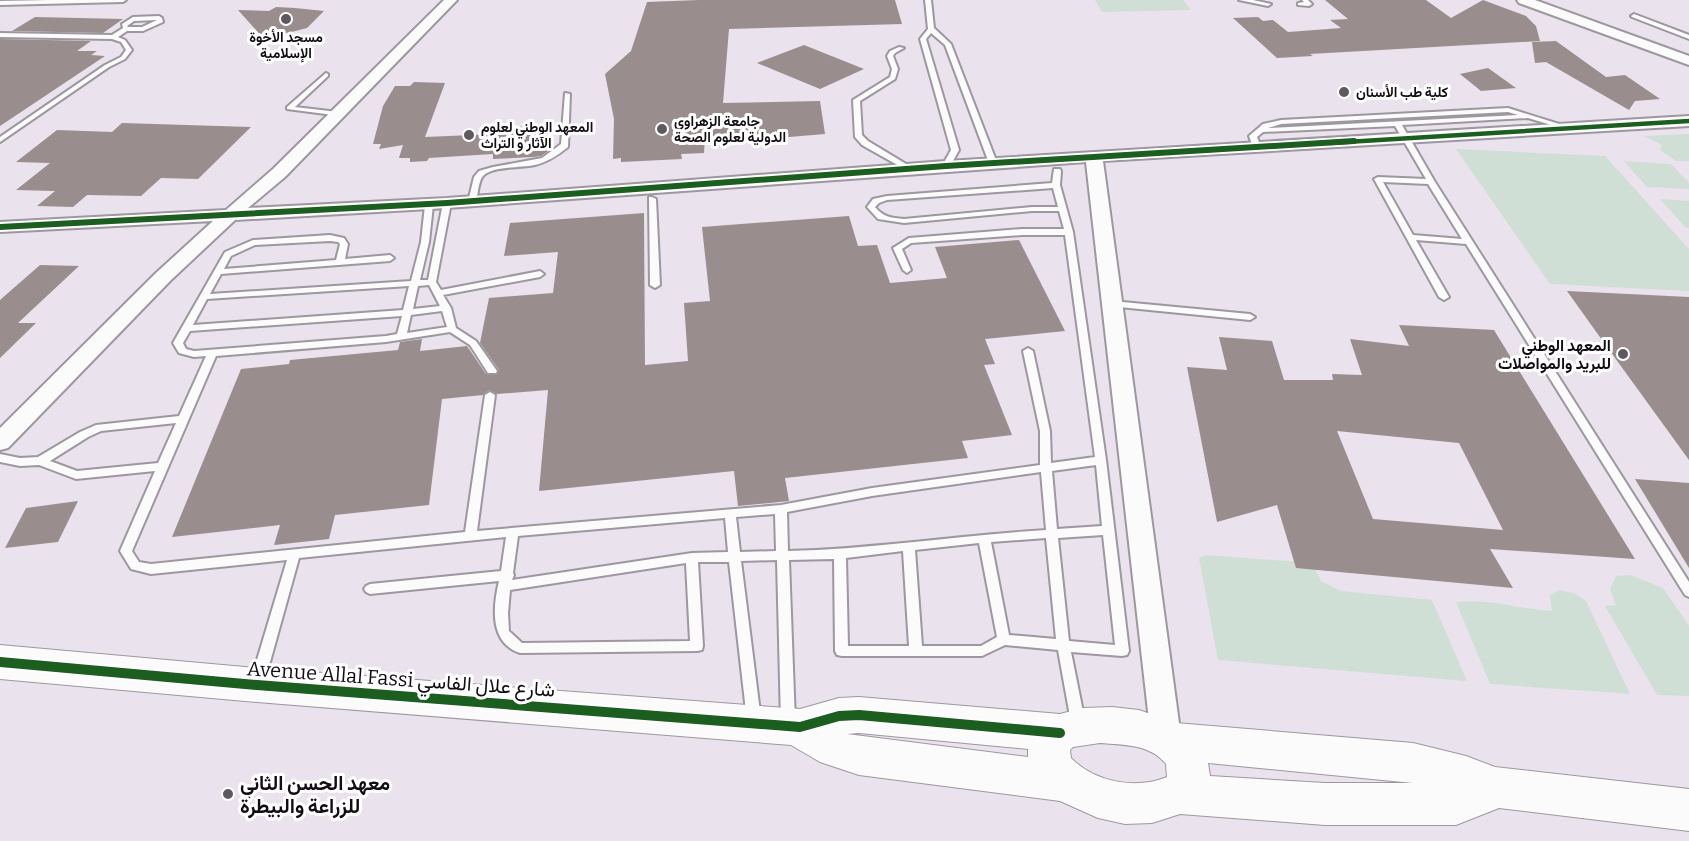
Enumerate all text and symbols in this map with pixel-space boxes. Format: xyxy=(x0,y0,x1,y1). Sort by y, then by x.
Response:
marker: مسجد الأخوة الإسلامية xyxy=(279,12,293,26)
place label: مسجد الأخوة الإسلامية xyxy=(249,29,323,63)
place label: كلية طب الأسنان xyxy=(1356,84,1448,101)
marker: كلية طب الأسنان xyxy=(1337,85,1351,99)
place label: جامعة الزهراوي الدولية لعلوم الصحة xyxy=(674,113,786,146)
place label: المعهد الوطني لعلوم الآثار و التراث xyxy=(481,119,593,152)
marker: جامعة الزهراوي الدولية لعلوم الصحة xyxy=(655,122,669,136)
marker: المعهد الوطني لعلوم الآثار و التراث xyxy=(462,128,476,142)
place label: المعهد الوطني للبريد والمواصلات xyxy=(1498,336,1611,374)
marker: المعهد الوطني للبريد والمواصلات xyxy=(1616,347,1630,361)
street label: Avenue Allal Fassi شارع علال الفاسي xyxy=(246,656,556,707)
place label: معهد الحسن الثاني للزراعة والبيطرة xyxy=(240,771,390,819)
marker: معهد الحسن الثاني للزراعة والبيطرة xyxy=(221,787,235,801)

